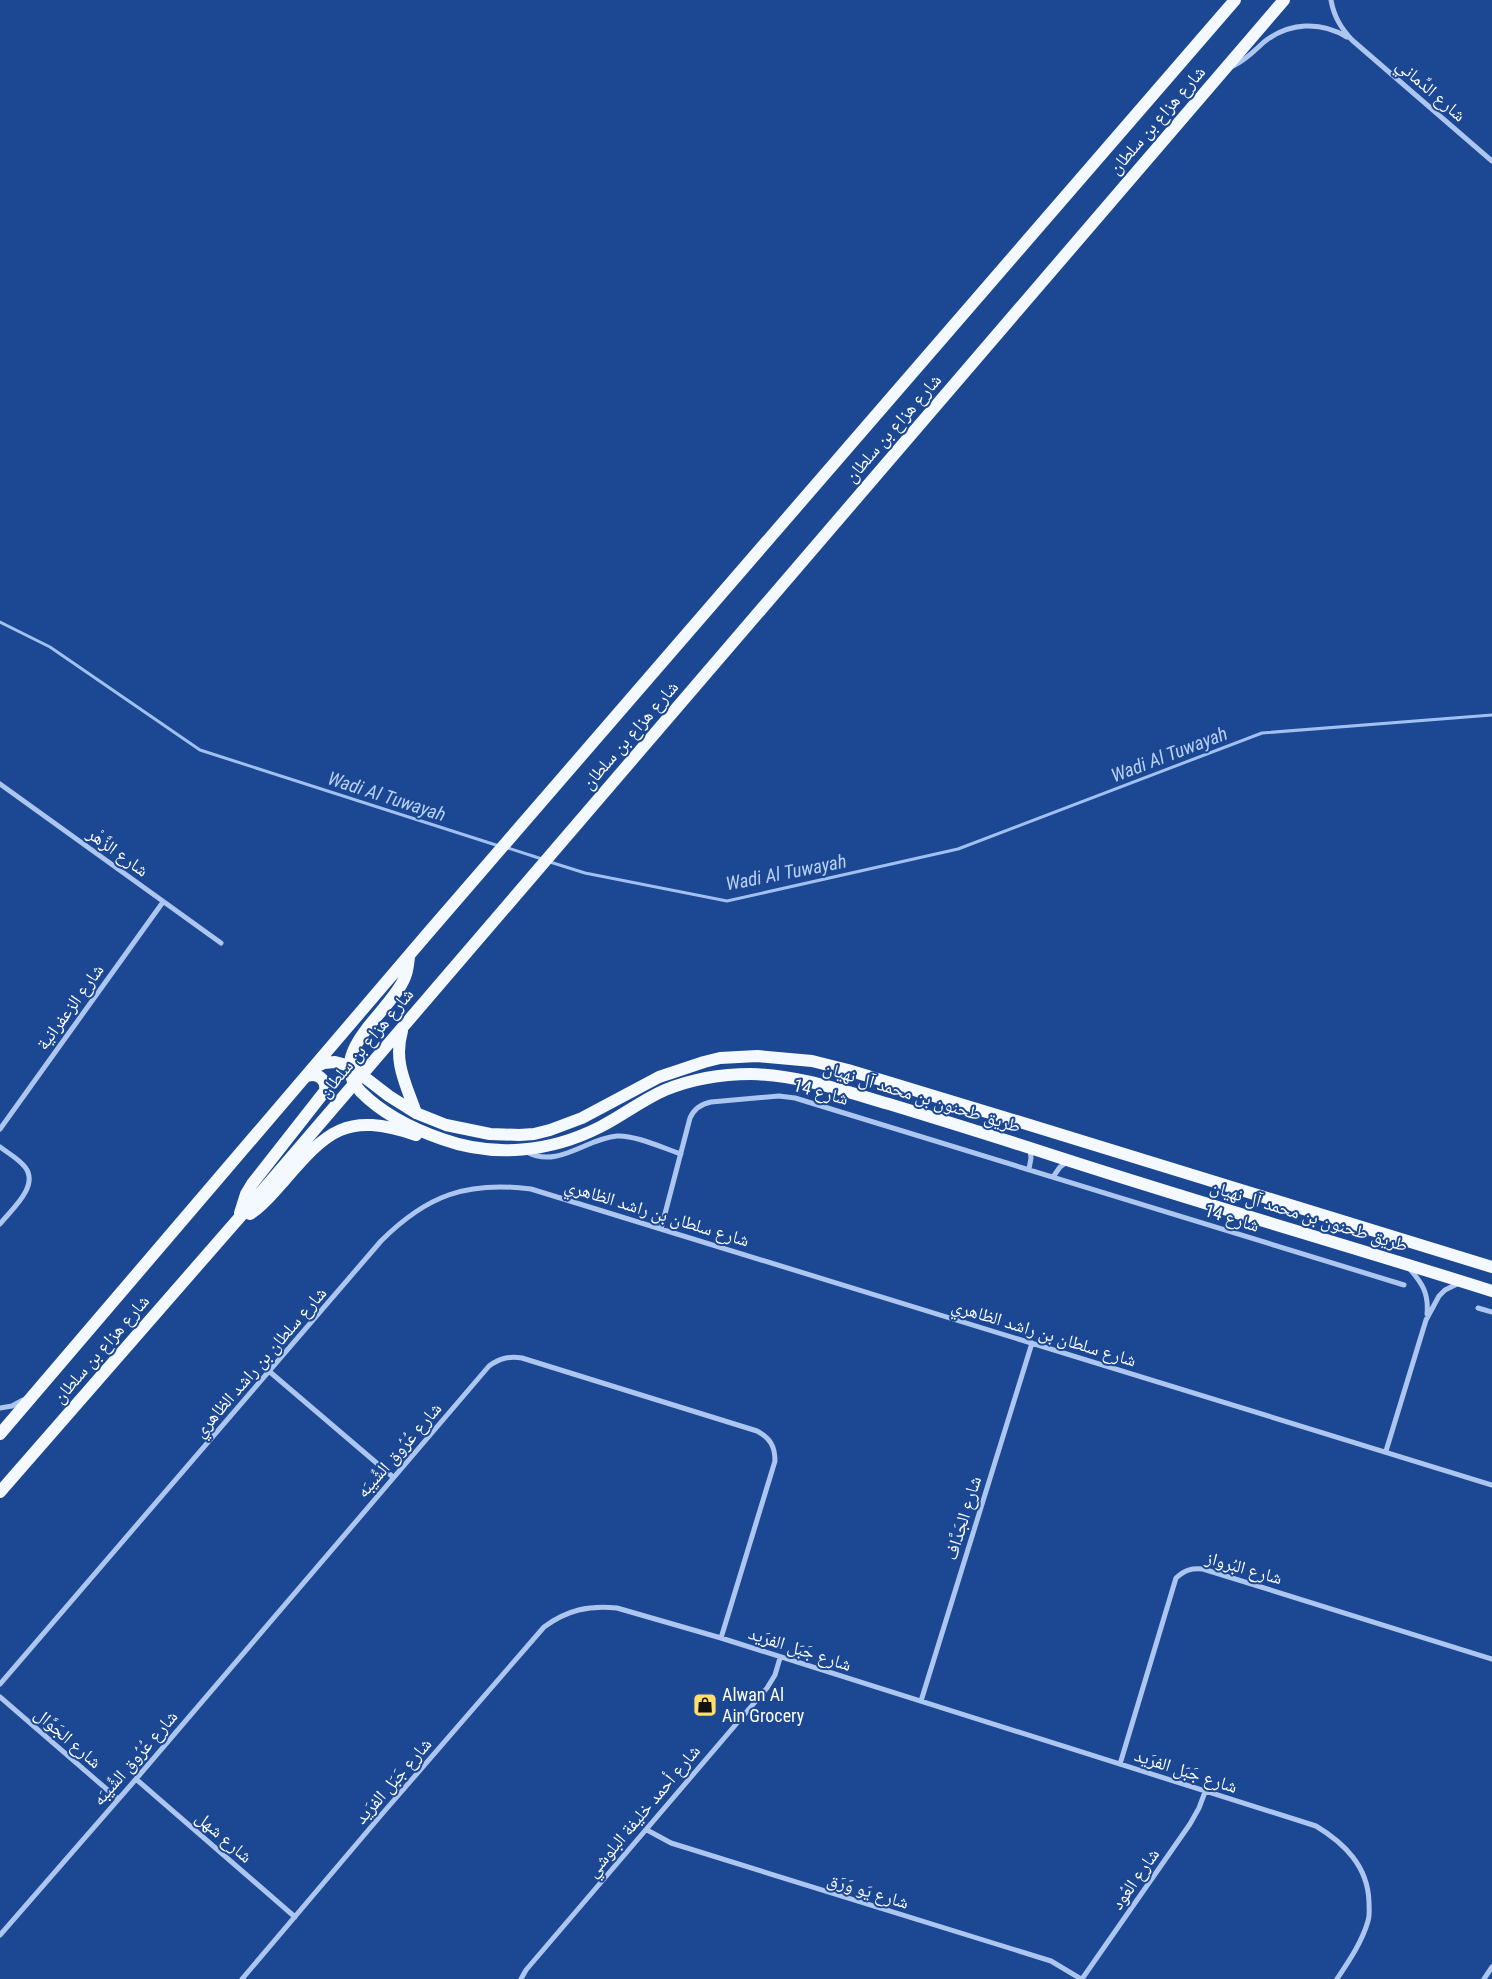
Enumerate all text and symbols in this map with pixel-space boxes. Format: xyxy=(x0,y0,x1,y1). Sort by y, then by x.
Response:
street label: شارع الدِّماني xyxy=(1389,54,1470,129)
street label: شارع هزاع بن سلطان xyxy=(1104,61,1210,179)
street label: شارع هزاع بن سلطان xyxy=(840,369,946,487)
street label: شارع هزاع بن سلطان xyxy=(577,676,683,794)
water label: Wadi Al Tuwayah xyxy=(1108,722,1231,787)
water label: Wadi Al Tuwayah xyxy=(325,767,449,826)
street label: شارع الزَّهْر xyxy=(82,822,153,882)
water label: Wadi Al Tuwayah xyxy=(724,850,848,895)
street label: شارع الزعفرانية xyxy=(31,960,109,1054)
street label: شارع هزاع بن سلطان xyxy=(314,984,418,1102)
street label: طريق طحنون بن محمد آل نهيان xyxy=(820,1056,1024,1138)
street label: شارع 14 xyxy=(791,1074,851,1110)
street label: شارع سلطان بن راشد الظاهري xyxy=(561,1174,752,1255)
street label: طريق طحنون بن محمد آل نهيان xyxy=(1207,1175,1411,1257)
street label: شارع 14 xyxy=(1202,1199,1262,1237)
street label: شارع سلطان بن راشد الظاهري xyxy=(189,1282,334,1444)
street label: شارع هزاع بن سلطان xyxy=(48,1290,154,1408)
street label: شارع سلطان بن راشد الظاهري xyxy=(948,1294,1139,1375)
street label: شارع عُرُوق الشِّيبَه xyxy=(352,1398,446,1502)
street label: شارع الجَدَّاف xyxy=(940,1473,986,1563)
street label: شارع البُرواز xyxy=(1202,1546,1285,1589)
street label: شارع جَبَل الفرَيد xyxy=(746,1622,854,1676)
place label: Alwan Al Ain Grocery xyxy=(722,1684,805,1726)
shop icon: Alwan Al Ain Grocery xyxy=(692,1692,718,1718)
street label: شارع الجَوَّال xyxy=(30,1703,106,1773)
street label: شارع عُرُوق الشِّيبَه xyxy=(88,1706,182,1810)
street label: شارع جَبَل الفرَيد xyxy=(350,1733,436,1829)
street label: شارع أحمد خليفة البلوشي xyxy=(581,1740,708,1884)
street label: شارع جَبَل الفرَيد xyxy=(1132,1744,1240,1798)
street label: شارع شهل xyxy=(191,1806,257,1868)
street label: شارع العُود xyxy=(1106,1844,1164,1914)
street label: شارع يَو وَرَق xyxy=(825,1868,911,1914)

